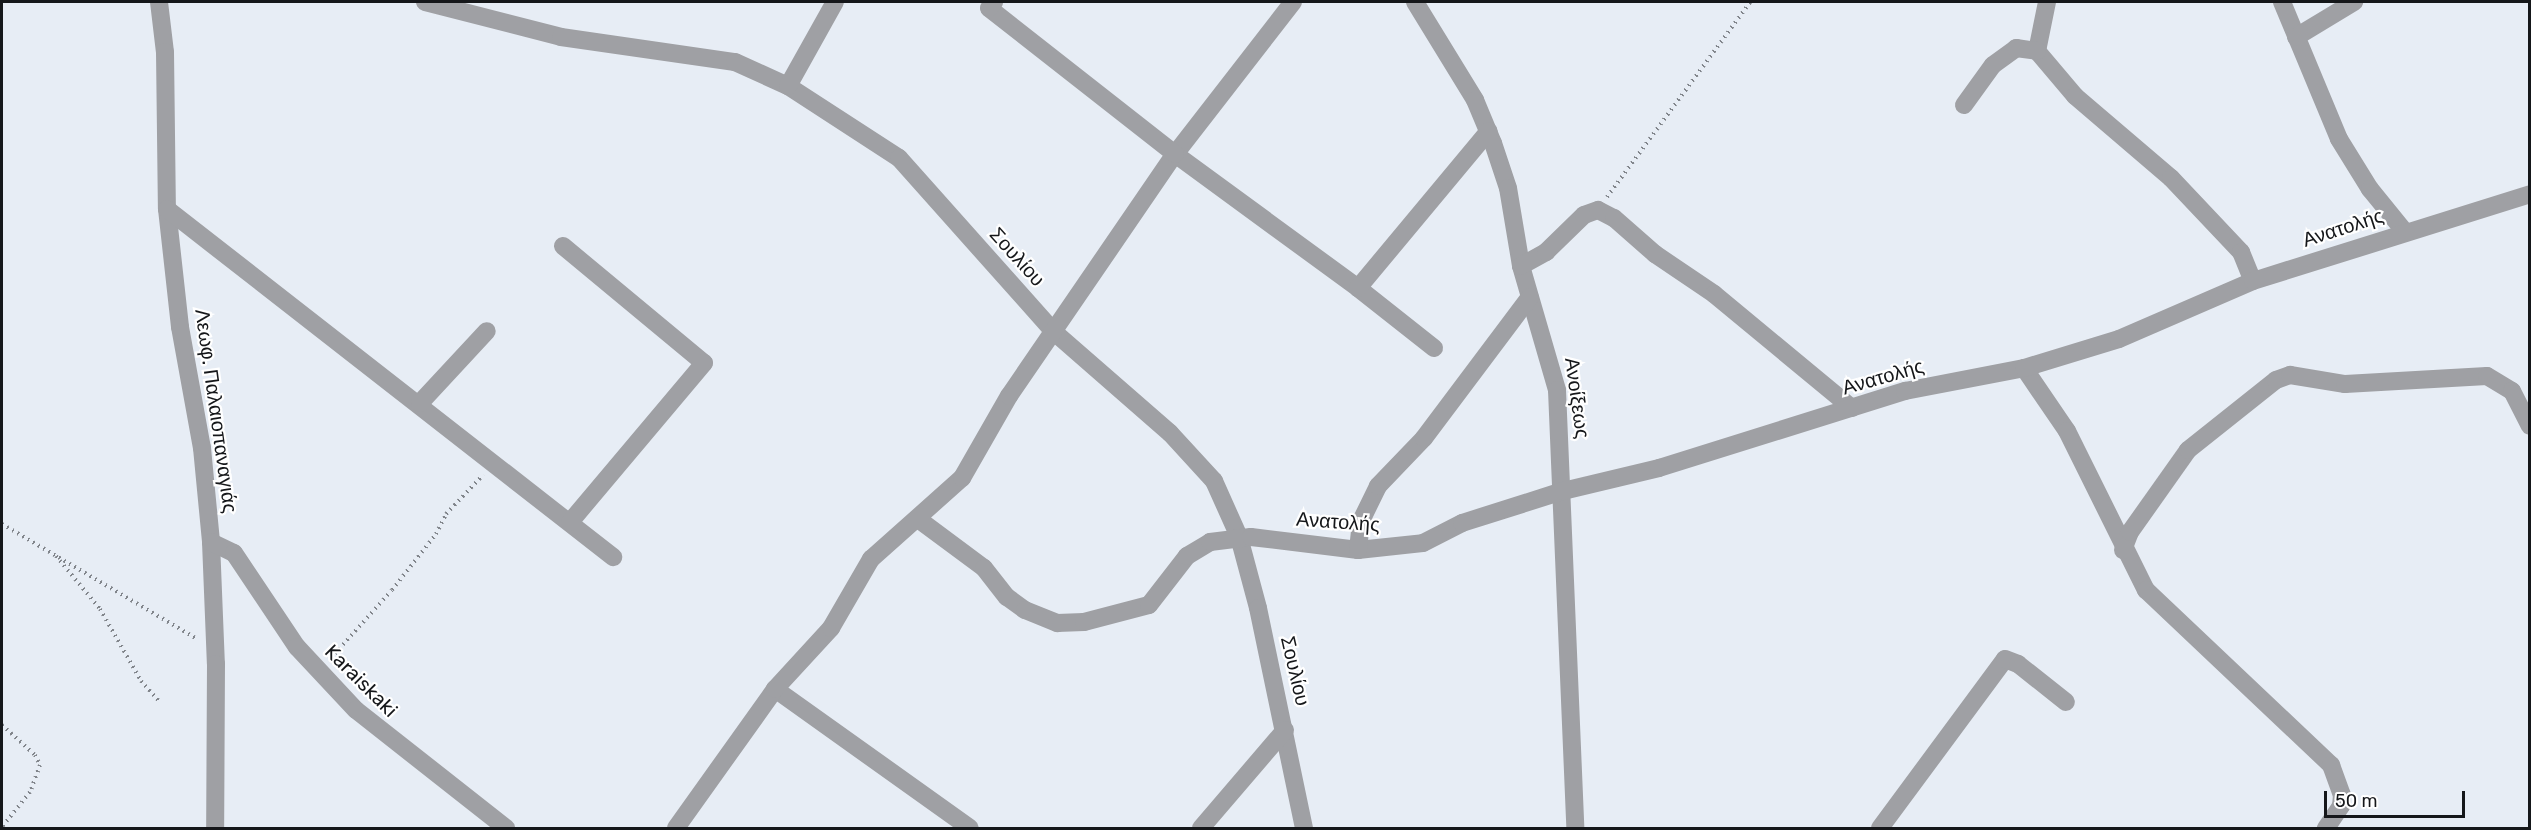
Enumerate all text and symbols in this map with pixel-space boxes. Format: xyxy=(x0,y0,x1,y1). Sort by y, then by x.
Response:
street label: Ανατολής xyxy=(2300,204,2386,252)
street label: Σουλίου xyxy=(984,223,1050,291)
street label: Λεωφ. Παλαιοπαναγιάς xyxy=(190,308,242,514)
street label: Ανατολής xyxy=(1839,354,1927,400)
street label: Ανοίξεως xyxy=(1559,356,1595,440)
street label: Ανατολής xyxy=(1295,507,1381,537)
street label: Σουλίου xyxy=(1275,634,1315,708)
street label: Karaiskaki xyxy=(320,640,402,722)
scale bar xyxy=(2327,779,2468,817)
text: 50 m xyxy=(2335,790,2378,812)

